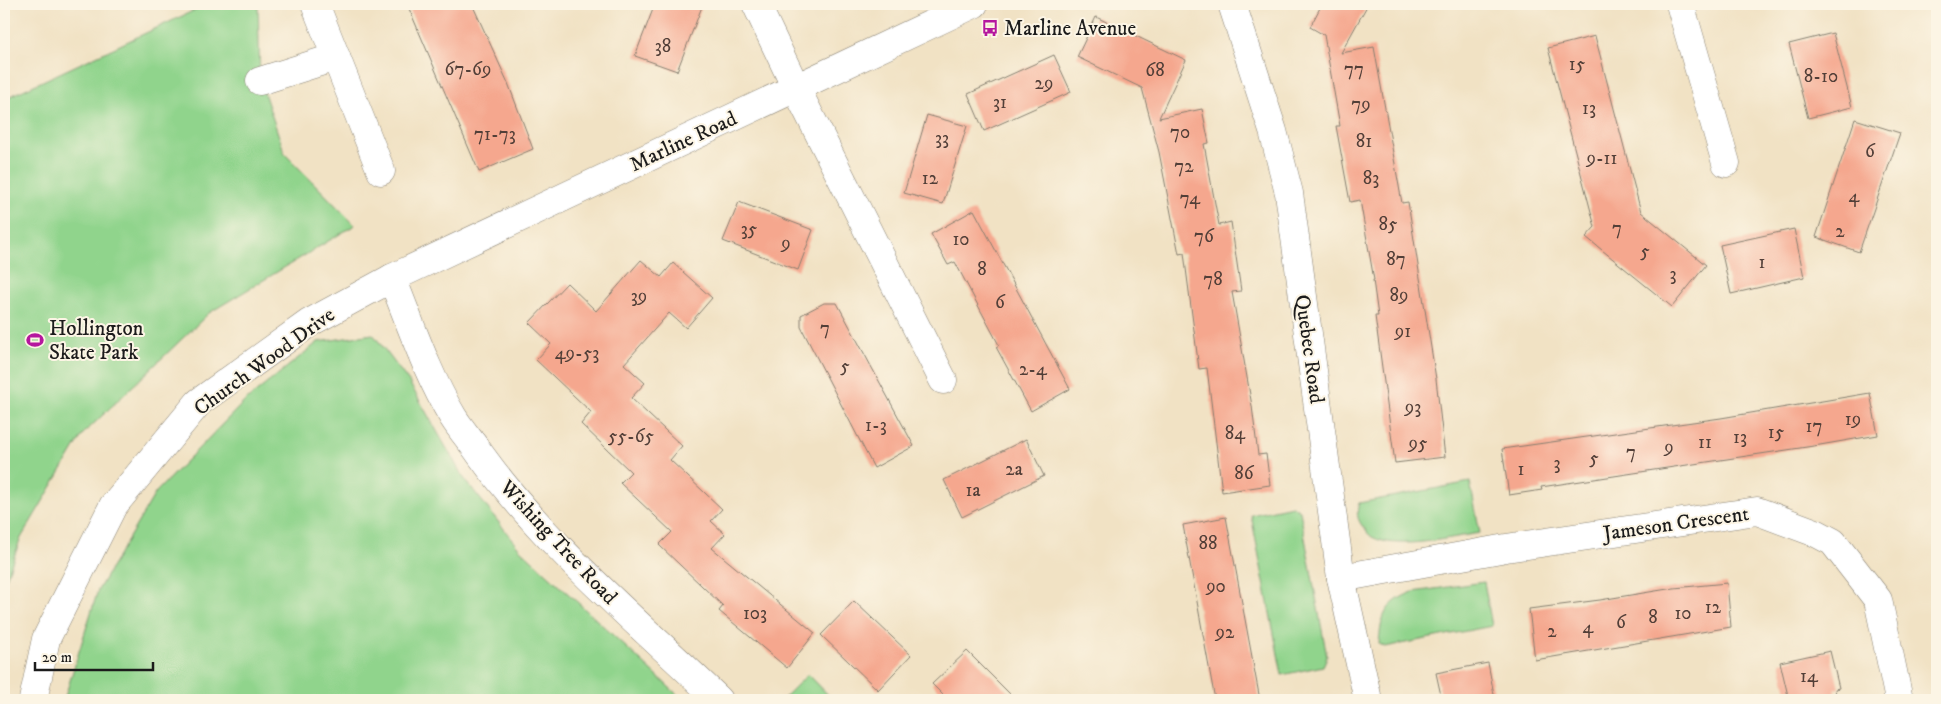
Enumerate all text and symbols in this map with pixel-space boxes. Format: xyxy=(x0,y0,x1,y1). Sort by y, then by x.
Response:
place label: Marline Avenue xyxy=(1004,16,1136,42)
bus stop icon: Marline Avenue xyxy=(980,18,1000,38)
house number: 38 xyxy=(655,35,671,58)
house number: 15 xyxy=(1569,53,1586,76)
house number: 67-69 xyxy=(445,58,491,81)
house number: 77 xyxy=(1344,58,1364,81)
house number: 68 xyxy=(1145,59,1165,82)
house number: 8-10 xyxy=(1804,65,1838,88)
house number: 29 xyxy=(1035,72,1053,95)
house number: 31 xyxy=(993,91,1007,114)
house number: 79 xyxy=(1351,93,1371,116)
house number: 13 xyxy=(1582,97,1596,120)
street label: Marline Road xyxy=(626,106,742,178)
house number: 70 xyxy=(1170,121,1190,144)
house number: 71-73 xyxy=(474,123,516,146)
house number: 33 xyxy=(935,127,949,150)
house number: 81 xyxy=(1356,130,1372,153)
house number: 6 xyxy=(1865,140,1876,163)
house number: 9-11 xyxy=(1585,147,1618,170)
house number: 72 xyxy=(1174,155,1194,178)
house number: 12 xyxy=(922,167,939,190)
house number: 83 xyxy=(1363,167,1379,190)
house number: 4 xyxy=(1849,185,1861,208)
house number: 74 xyxy=(1180,187,1201,210)
house number: 85 xyxy=(1379,213,1398,236)
house number: 7 xyxy=(1612,217,1622,240)
house number: 35 xyxy=(741,218,758,241)
house number: 2 xyxy=(1835,220,1845,243)
house number: 76 xyxy=(1194,225,1215,248)
house number: 10 xyxy=(952,228,970,251)
house number: 9 xyxy=(780,232,791,255)
house number: 5 xyxy=(1640,240,1650,263)
house number: 87 xyxy=(1386,248,1406,271)
house number: 1 xyxy=(1759,251,1766,274)
house number: 8 xyxy=(977,258,987,281)
house number: 3 xyxy=(1669,263,1677,286)
house number: 78 xyxy=(1203,268,1223,291)
house number: 89 xyxy=(1390,284,1409,307)
house number: 39 xyxy=(631,285,647,308)
house number: 6 xyxy=(995,291,1006,314)
street label: Quebec Road xyxy=(1288,293,1330,406)
street label: Church Wood Drive xyxy=(189,302,340,422)
place label: Hollington Skate Park xyxy=(49,316,144,366)
house number: 7 xyxy=(820,317,830,340)
house number: 91 xyxy=(1394,320,1411,343)
sports icon: Hollington Skate Park xyxy=(25,330,45,350)
house number: 49-53 xyxy=(555,342,599,365)
house number: 5 xyxy=(840,355,850,378)
house number: 2-4 xyxy=(1019,358,1048,381)
house number: 93 xyxy=(1404,396,1421,419)
house number: 19 xyxy=(1845,408,1861,431)
house number: 1-3 xyxy=(865,414,887,437)
house number: 17 xyxy=(1806,415,1823,438)
house number: 15 xyxy=(1768,421,1785,444)
house number: 84 xyxy=(1225,422,1246,445)
house number: 55-65 xyxy=(608,425,655,448)
house number: 13 xyxy=(1733,426,1747,449)
house number: 11 xyxy=(1698,431,1712,454)
house number: 95 xyxy=(1408,432,1428,455)
house number: 9 xyxy=(1663,436,1674,459)
house number: 7 xyxy=(1626,441,1636,464)
house number: 5 xyxy=(1589,447,1599,470)
house number: 3 xyxy=(1553,452,1561,475)
house number: 2a xyxy=(1005,458,1023,481)
house number: 1 xyxy=(1518,458,1525,481)
house number: 86 xyxy=(1234,462,1255,485)
street label: Wishing Tree Road xyxy=(493,474,623,611)
house number: 1a xyxy=(965,479,981,502)
street label: Jameson Crescent xyxy=(1600,501,1751,547)
house number: 88 xyxy=(1198,532,1218,555)
house number: 90 xyxy=(1205,575,1226,598)
house number: 12 xyxy=(1705,596,1722,619)
house number: 103 xyxy=(743,602,767,625)
house number: 10 xyxy=(1674,602,1692,625)
house number: 8 xyxy=(1648,606,1658,629)
house number: 6 xyxy=(1616,611,1627,634)
house number: 4 xyxy=(1583,616,1595,639)
house number: 2 xyxy=(1547,620,1557,643)
house number: 92 xyxy=(1215,621,1235,644)
scale bar xyxy=(35,639,152,671)
text: 20 m xyxy=(42,648,72,667)
house number: 14 xyxy=(1800,665,1819,688)

